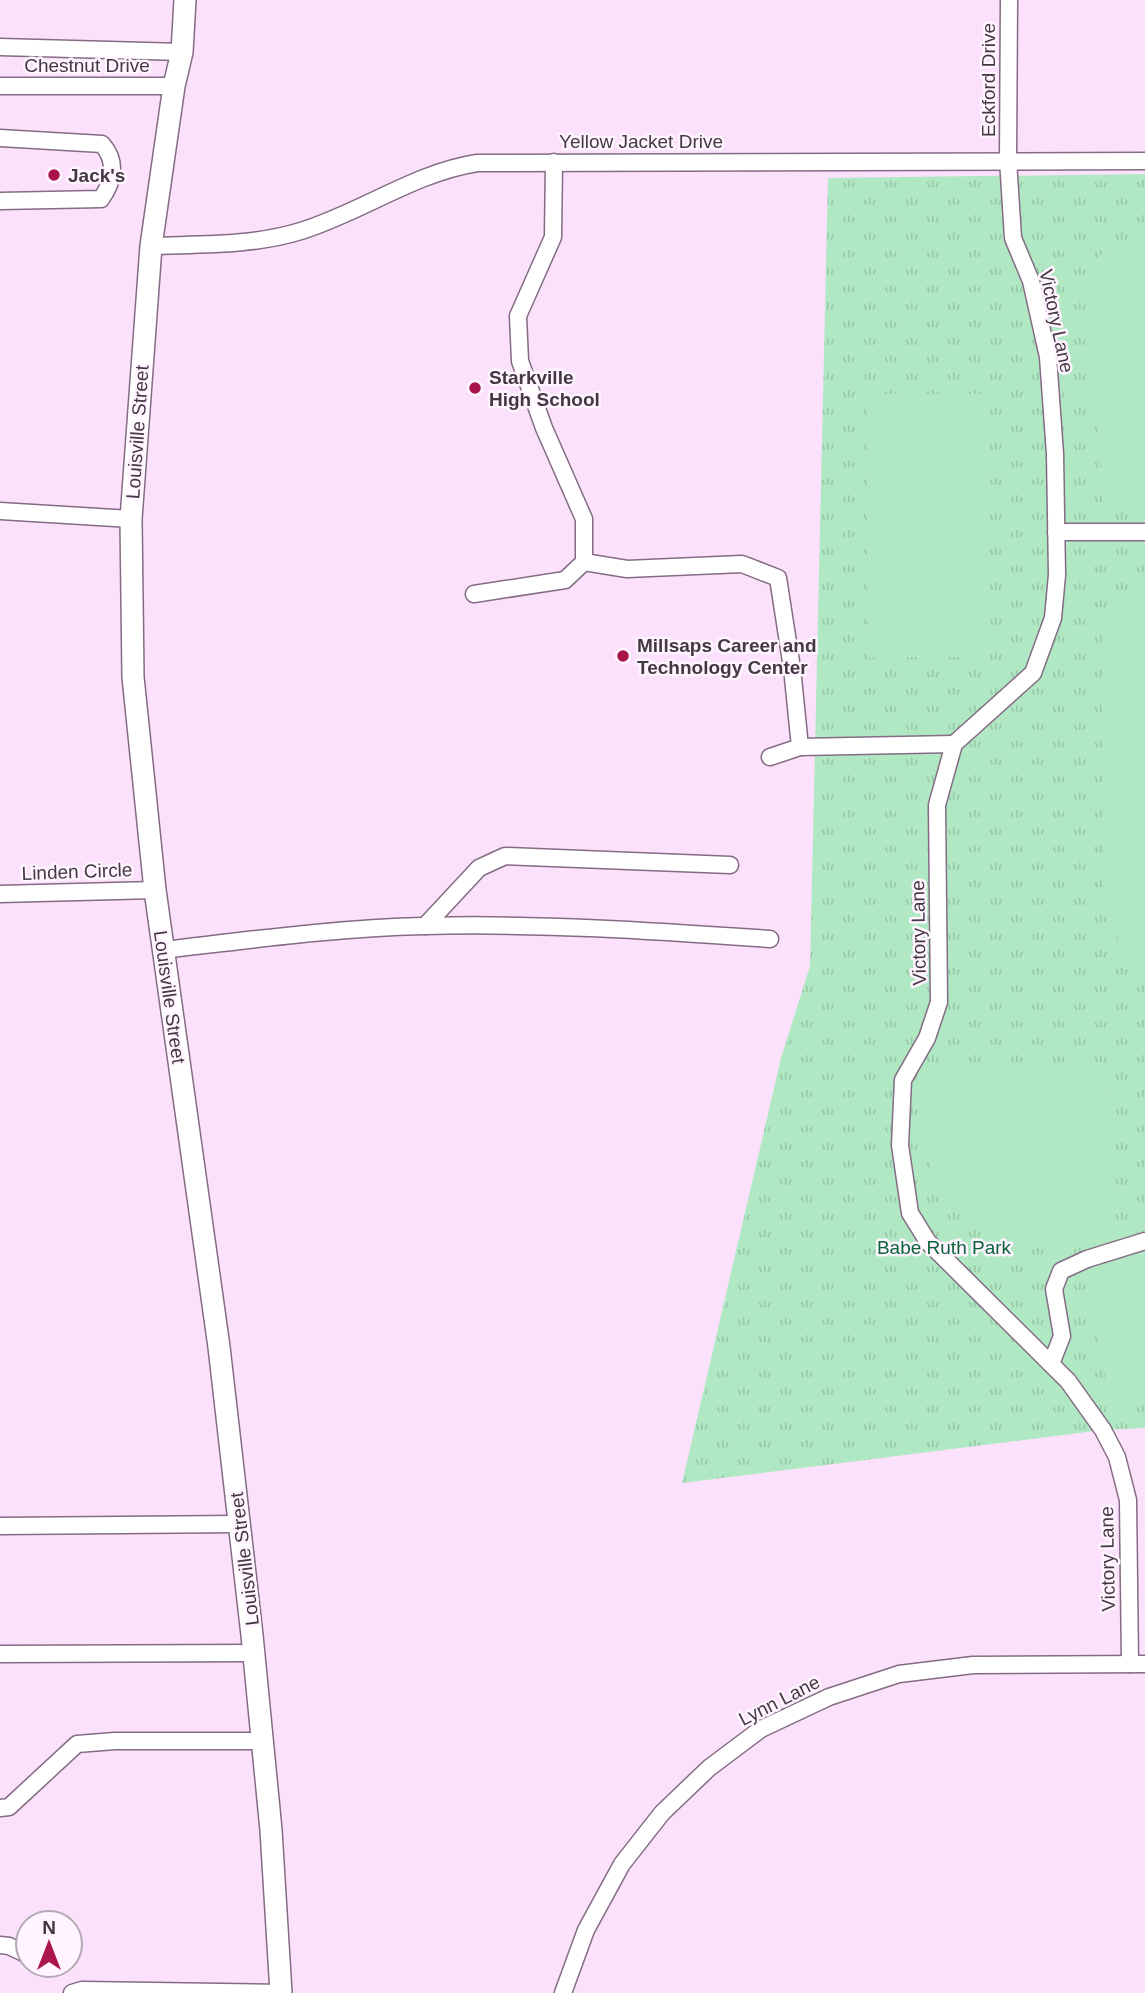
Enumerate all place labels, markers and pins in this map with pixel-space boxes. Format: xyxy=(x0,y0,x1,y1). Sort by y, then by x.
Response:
place label: Jack's xyxy=(68,165,125,186)
marker: Jack's xyxy=(46,167,62,183)
place label: Starkville High School xyxy=(489,367,600,410)
marker: Starkville High School xyxy=(467,380,483,396)
place label: Millsaps Career and Technology Center xyxy=(637,635,817,678)
marker: Millsaps Career and Technology Center xyxy=(615,648,631,664)

